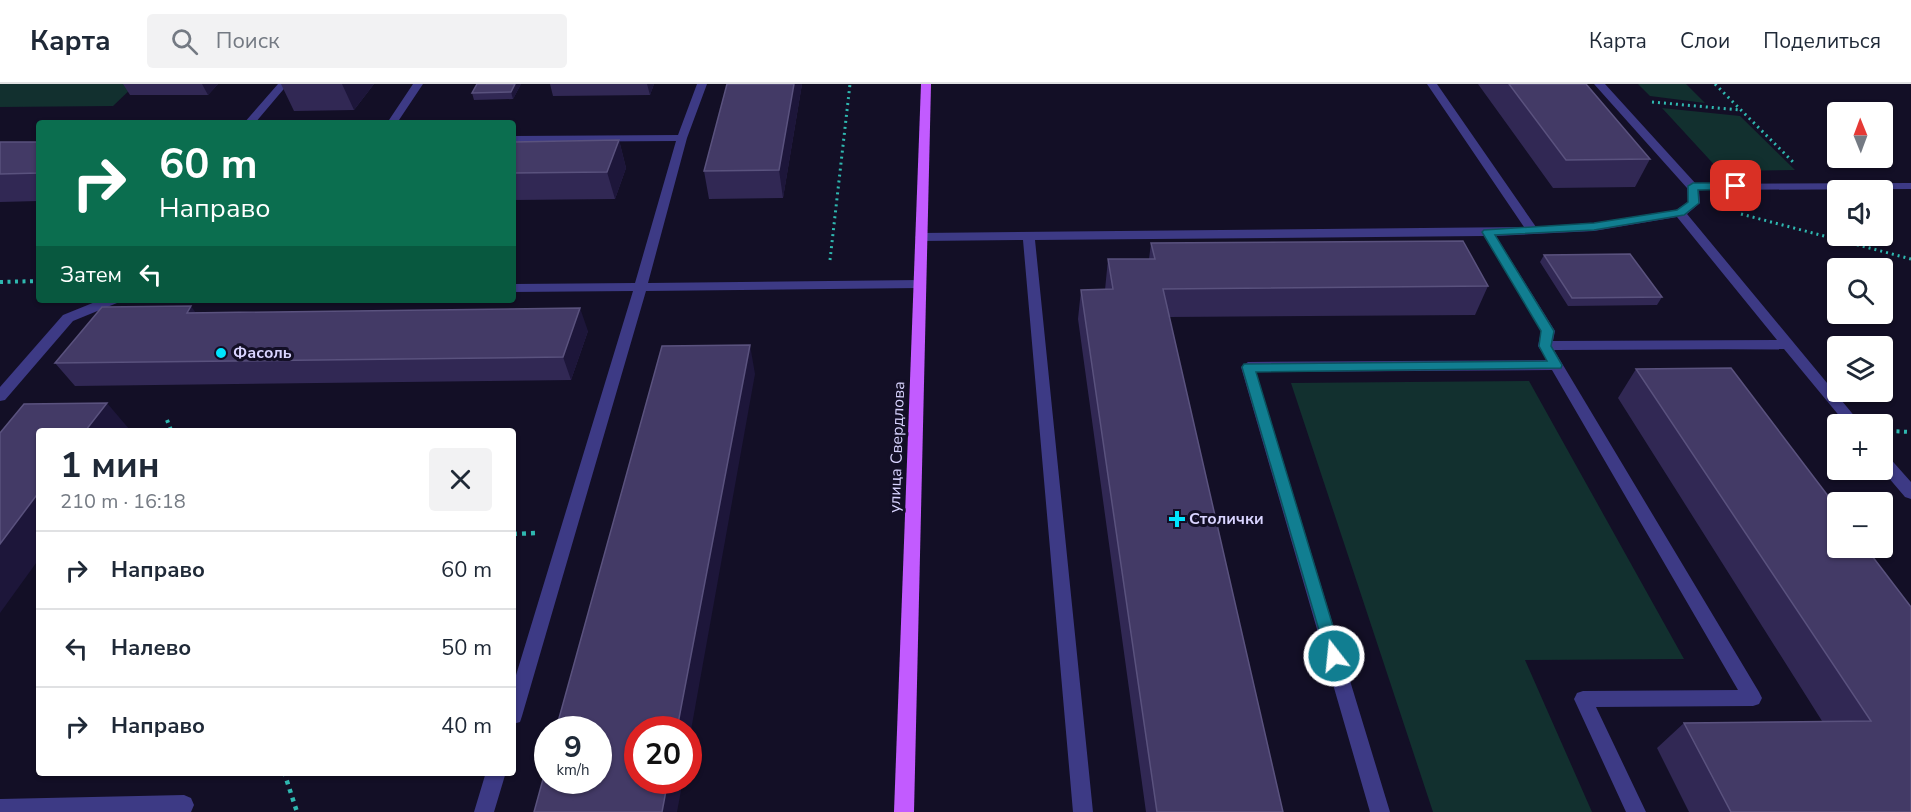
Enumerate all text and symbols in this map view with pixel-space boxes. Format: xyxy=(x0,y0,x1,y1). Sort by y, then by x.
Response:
search box xyxy=(147,14,567,68)
text: Карта xyxy=(30,22,111,60)
icon: search xyxy=(168,25,201,58)
text: Поиск xyxy=(216,26,280,56)
text: Карта xyxy=(1589,27,1647,55)
text: Слои xyxy=(1680,27,1730,55)
text: Поделиться xyxy=(1763,27,1881,55)
north arrow xyxy=(1827,102,1893,168)
map controls xyxy=(1827,102,1893,558)
text: 60 m xyxy=(159,136,258,193)
icon: right xyxy=(60,144,138,222)
pin xyxy=(1710,160,1761,211)
icon: arrive xyxy=(1719,169,1752,202)
button: sound xyxy=(1827,180,1893,246)
text: Направо xyxy=(159,190,270,227)
icon: left xyxy=(134,258,167,291)
button: search xyxy=(1827,258,1893,324)
text: Затем xyxy=(60,260,122,290)
button: layers xyxy=(1827,336,1893,402)
place label: Фасоль xyxy=(233,342,292,364)
marker: Фасоль xyxy=(214,346,228,360)
street label: улица Свердлова xyxy=(884,381,910,513)
button: + xyxy=(1827,414,1893,480)
text: 1 мин xyxy=(60,441,160,490)
button: close xyxy=(429,448,492,511)
text: 210 m · 16:18 xyxy=(60,488,186,515)
button: − xyxy=(1827,492,1893,558)
place label: Столички xyxy=(1189,508,1264,530)
marker: Столички xyxy=(1170,512,1184,526)
icon: right xyxy=(60,554,93,587)
text: Направо xyxy=(111,555,205,585)
text: 60 m xyxy=(441,555,492,585)
position arrow xyxy=(1302,624,1366,688)
icon: left xyxy=(60,632,93,665)
text: Налево xyxy=(111,633,191,663)
text: 50 m xyxy=(441,633,492,663)
icon: right xyxy=(60,710,93,743)
text: Направо xyxy=(111,711,205,741)
text: 40 m xyxy=(441,711,492,741)
speed limit sign: 20 xyxy=(624,716,702,794)
text: 9 xyxy=(564,727,582,768)
text: km/h xyxy=(556,760,590,780)

